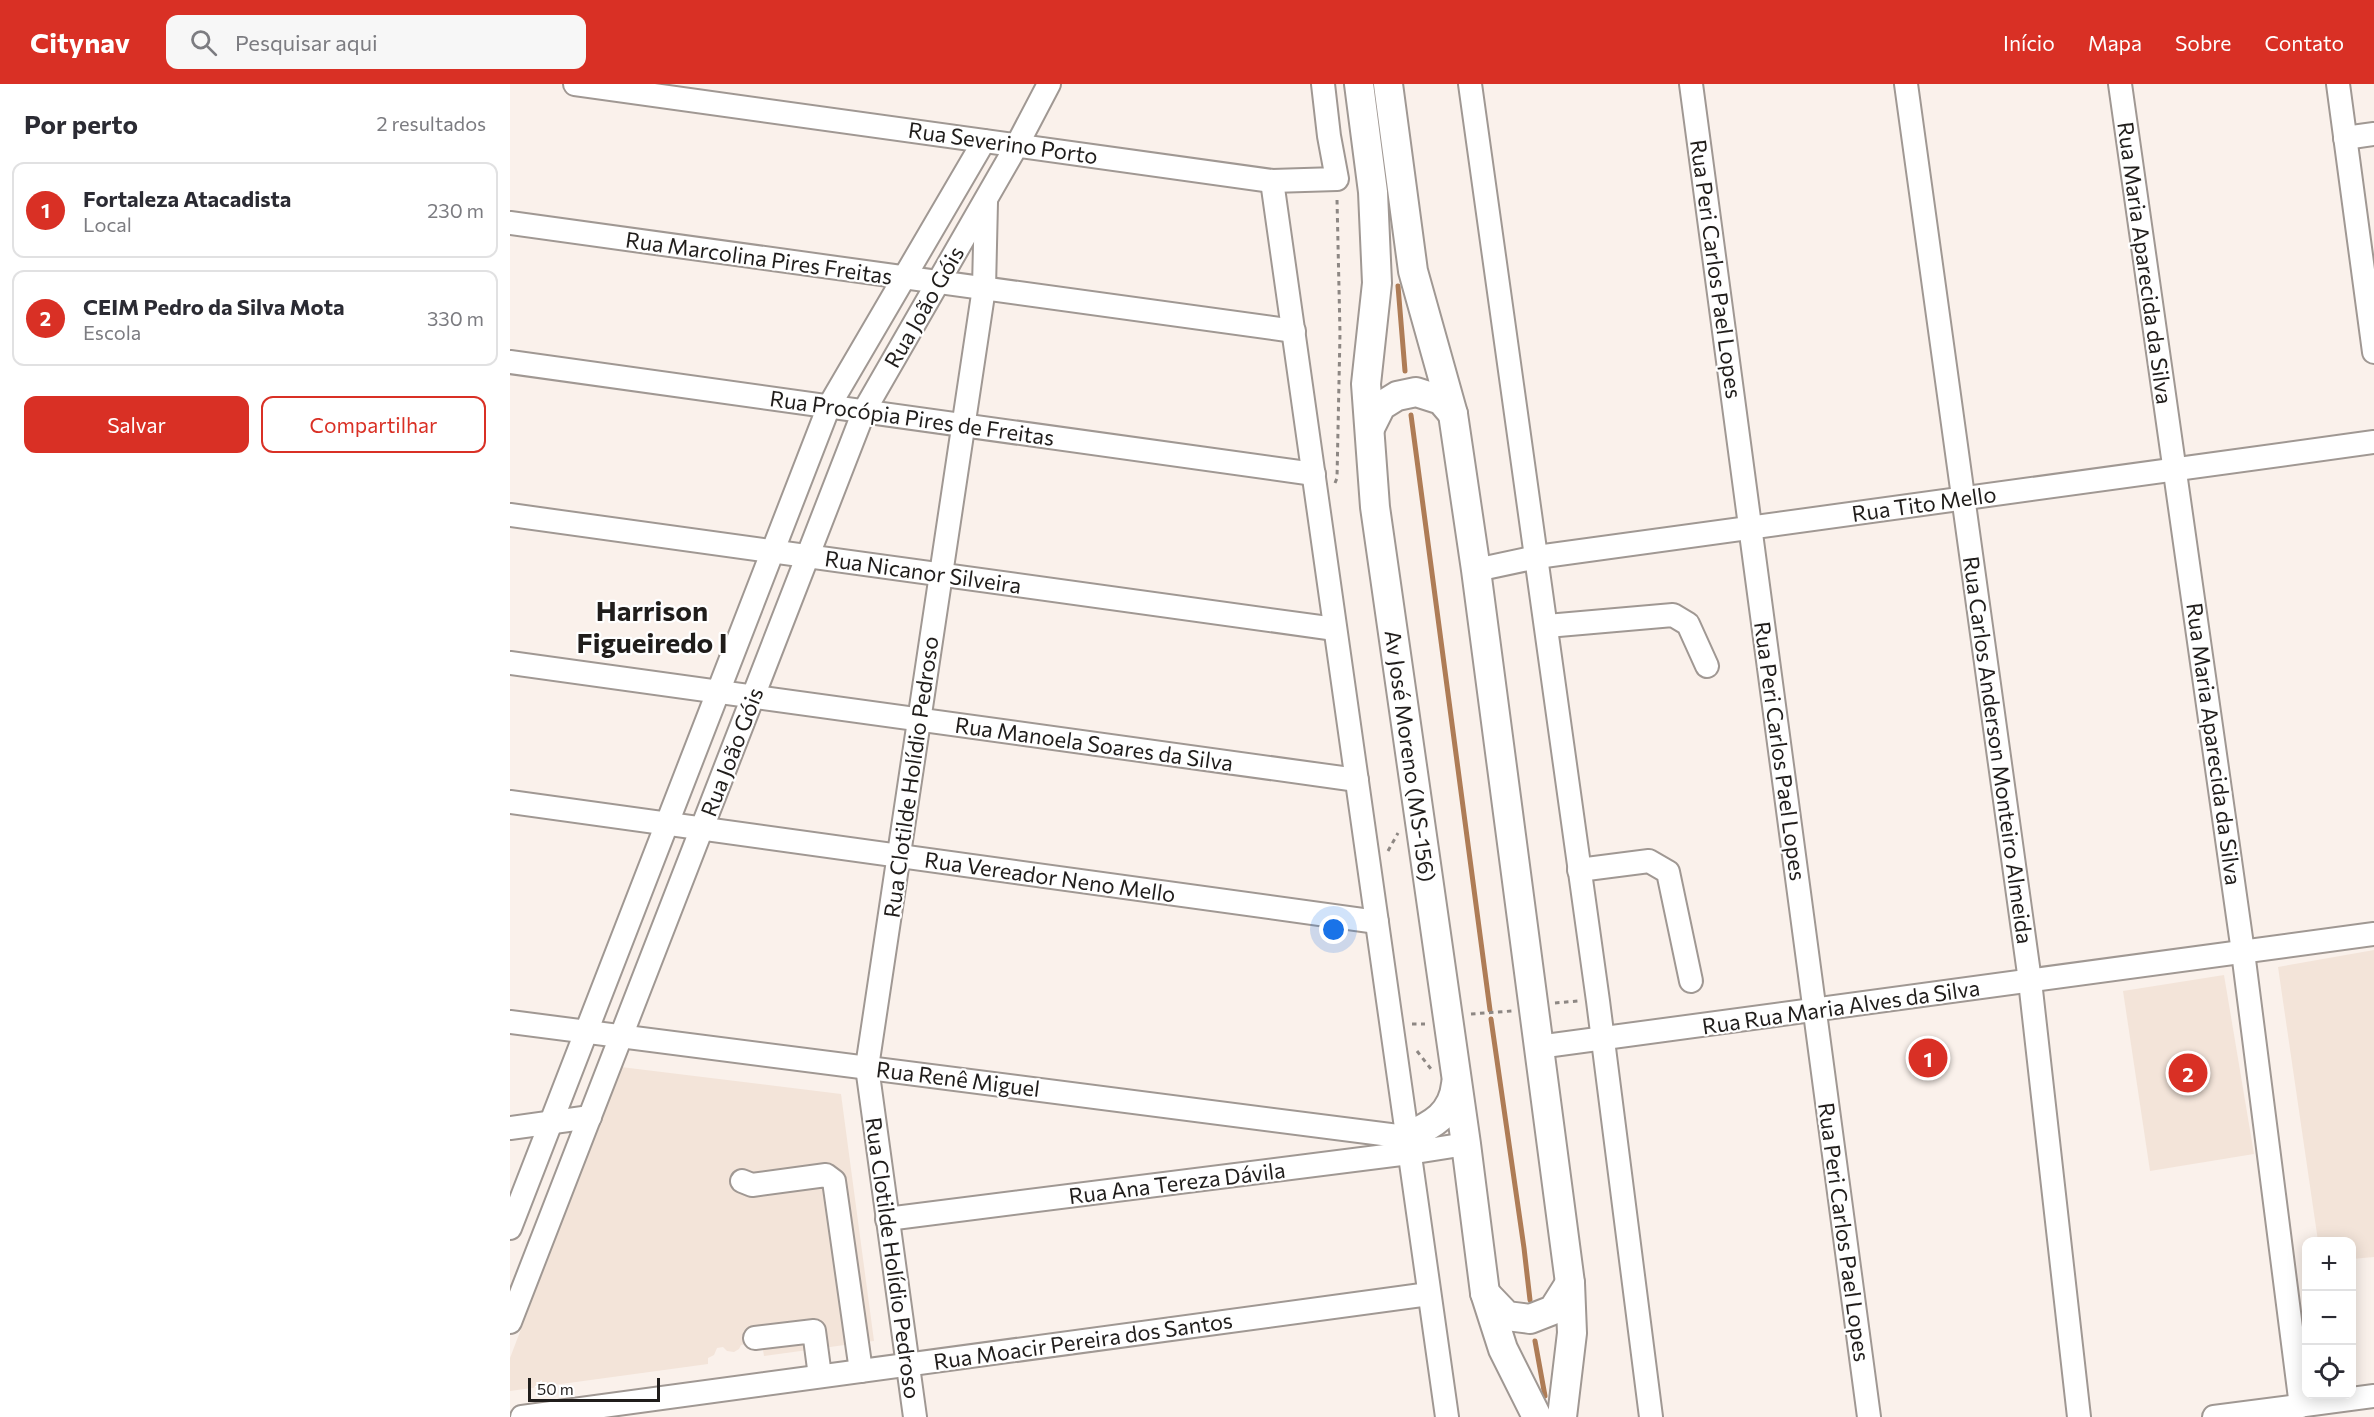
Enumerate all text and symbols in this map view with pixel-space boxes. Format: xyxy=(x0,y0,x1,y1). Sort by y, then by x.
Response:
search box xyxy=(166,15,586,69)
text: Citynav xyxy=(30,25,130,59)
icon: search xyxy=(187,26,220,59)
text: Pesquisar aqui xyxy=(235,29,378,56)
text: Início xyxy=(2003,30,2055,55)
text: Mapa xyxy=(2088,30,2142,55)
text: Sobre xyxy=(2175,30,2231,55)
text: Contato xyxy=(2264,30,2344,55)
text: Por perto xyxy=(24,108,138,139)
text: 2 resultados xyxy=(376,111,486,135)
street label: Rua Severino Porto xyxy=(907,116,1100,169)
street label: Rua Maria Aparecida da Silva xyxy=(2112,120,2179,406)
street label: Rua Peri Carlos Pael Lopes xyxy=(1685,138,1748,400)
text: Fortaleza Atacadista xyxy=(83,185,291,212)
text: 1 xyxy=(41,198,50,222)
text: 230 m xyxy=(427,198,484,222)
text: Local xyxy=(83,212,132,236)
street label: Rua Marcolina Pires Freitas xyxy=(624,225,894,290)
street label: Rua João Góis xyxy=(878,241,969,372)
text: CEIM Pedro da Silva Mota xyxy=(83,293,345,320)
text: 2 xyxy=(40,306,51,330)
text: 330 m xyxy=(427,306,484,330)
text: Escola xyxy=(83,320,141,344)
street label: Rua Procópia Pires de Freitas xyxy=(768,384,1056,451)
button: Salvar xyxy=(24,396,249,453)
button: Compartilhar xyxy=(261,396,486,453)
street label: Rua Tito Mello xyxy=(1850,480,1998,527)
street label: Rua Nicanor Silveira xyxy=(823,544,1023,599)
street label: Rua Carlos Anderson Monteiro Almeida xyxy=(1958,554,2039,946)
district label: Harrison Figueiredo I xyxy=(576,593,728,659)
street label: Rua Maria Aparecida da Silva xyxy=(2181,601,2248,887)
street label: Rua Peri Carlos Pael Lopes xyxy=(1749,620,1812,882)
street label: Av José Moreno (MS-156) xyxy=(1379,628,1442,884)
street label: Rua Clotilde Holídio Pedroso xyxy=(877,634,944,919)
street label: Rua João Góis xyxy=(695,684,768,820)
street label: Rua Manoela Soares da Silva xyxy=(953,711,1235,776)
street label: Rua Vereador Neno Mello xyxy=(923,846,1177,907)
your location xyxy=(1319,915,1348,944)
street label: Rua Rua Maria Alves da Silva xyxy=(1700,974,1982,1039)
pin: 1 xyxy=(1908,1036,1948,1080)
pin: 2 xyxy=(2168,1050,2208,1096)
street label: Rua Renê Miguel xyxy=(875,1055,1041,1102)
street label: Rua Peri Carlos Pael Lopes xyxy=(1813,1101,1876,1363)
street label: Rua Clotilde Holídio Pedroso xyxy=(860,1115,927,1400)
street label: Rua Ana Tereza Dávila xyxy=(1067,1156,1287,1209)
map controls xyxy=(2302,1237,2356,1399)
button: + xyxy=(2302,1237,2356,1291)
button: − xyxy=(2302,1291,2356,1345)
street label: Rua Moacir Pereira dos Santos xyxy=(932,1306,1234,1375)
button: locate xyxy=(2302,1345,2356,1399)
scale bar xyxy=(528,1375,660,1402)
text: 50 m xyxy=(537,1379,574,1398)

